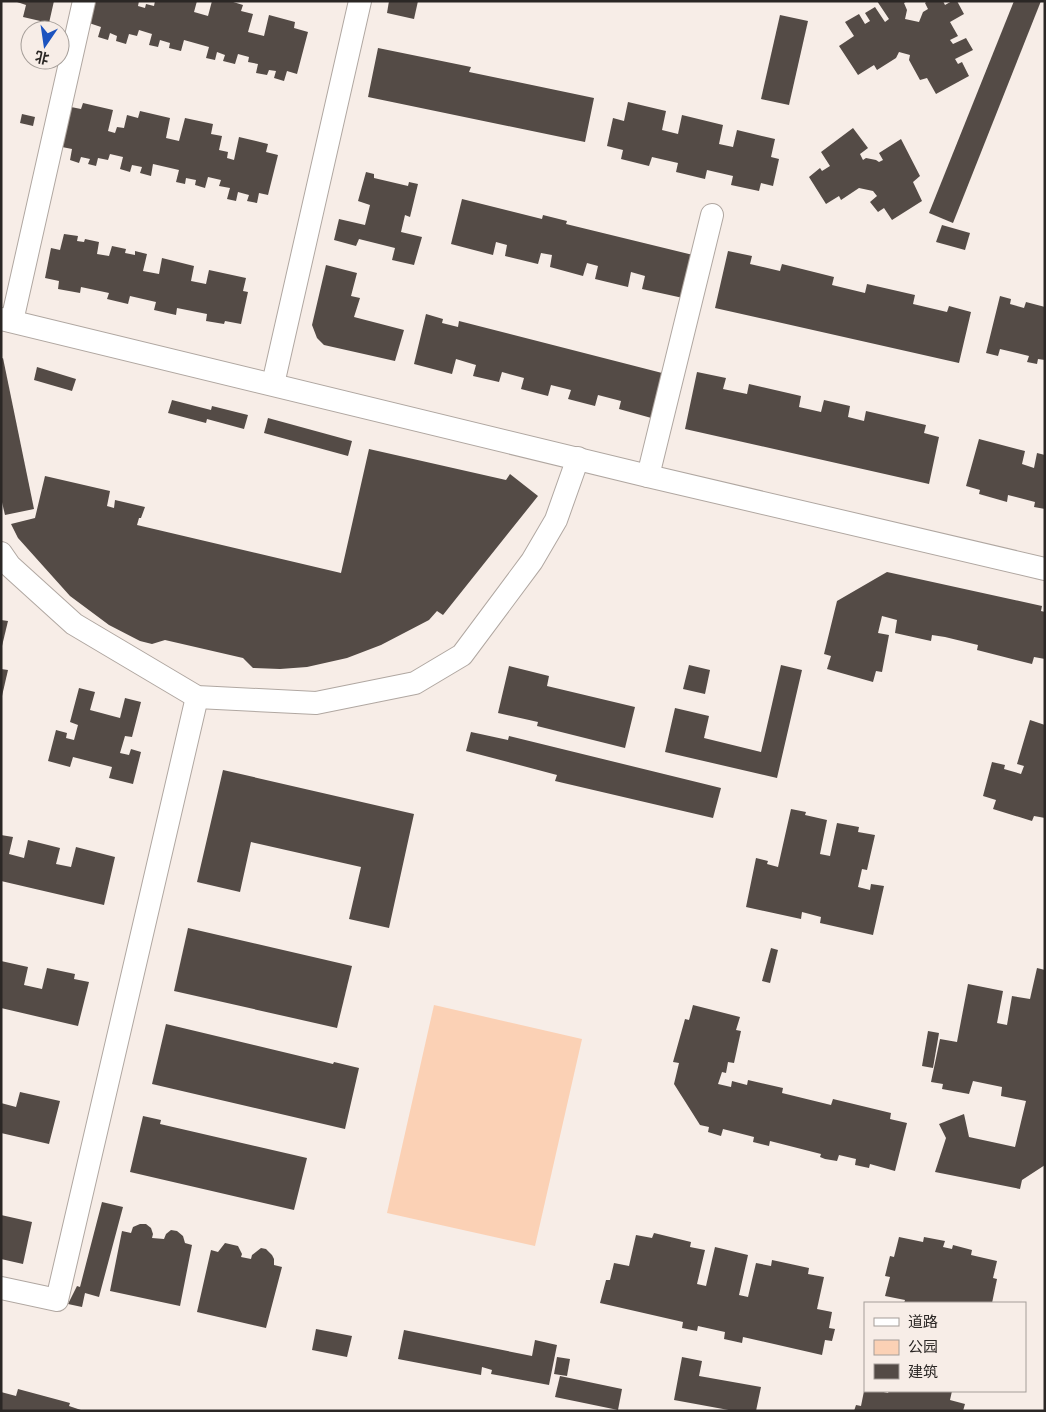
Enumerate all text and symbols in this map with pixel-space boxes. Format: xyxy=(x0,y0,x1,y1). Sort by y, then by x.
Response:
north arrow xyxy=(20,20,70,70)
text: 北 xyxy=(33,47,51,69)
legend xyxy=(864,1302,1026,1392)
text: 道路 xyxy=(908,1311,938,1331)
text: 公园 xyxy=(908,1336,938,1356)
text: 建筑 xyxy=(908,1361,938,1381)

